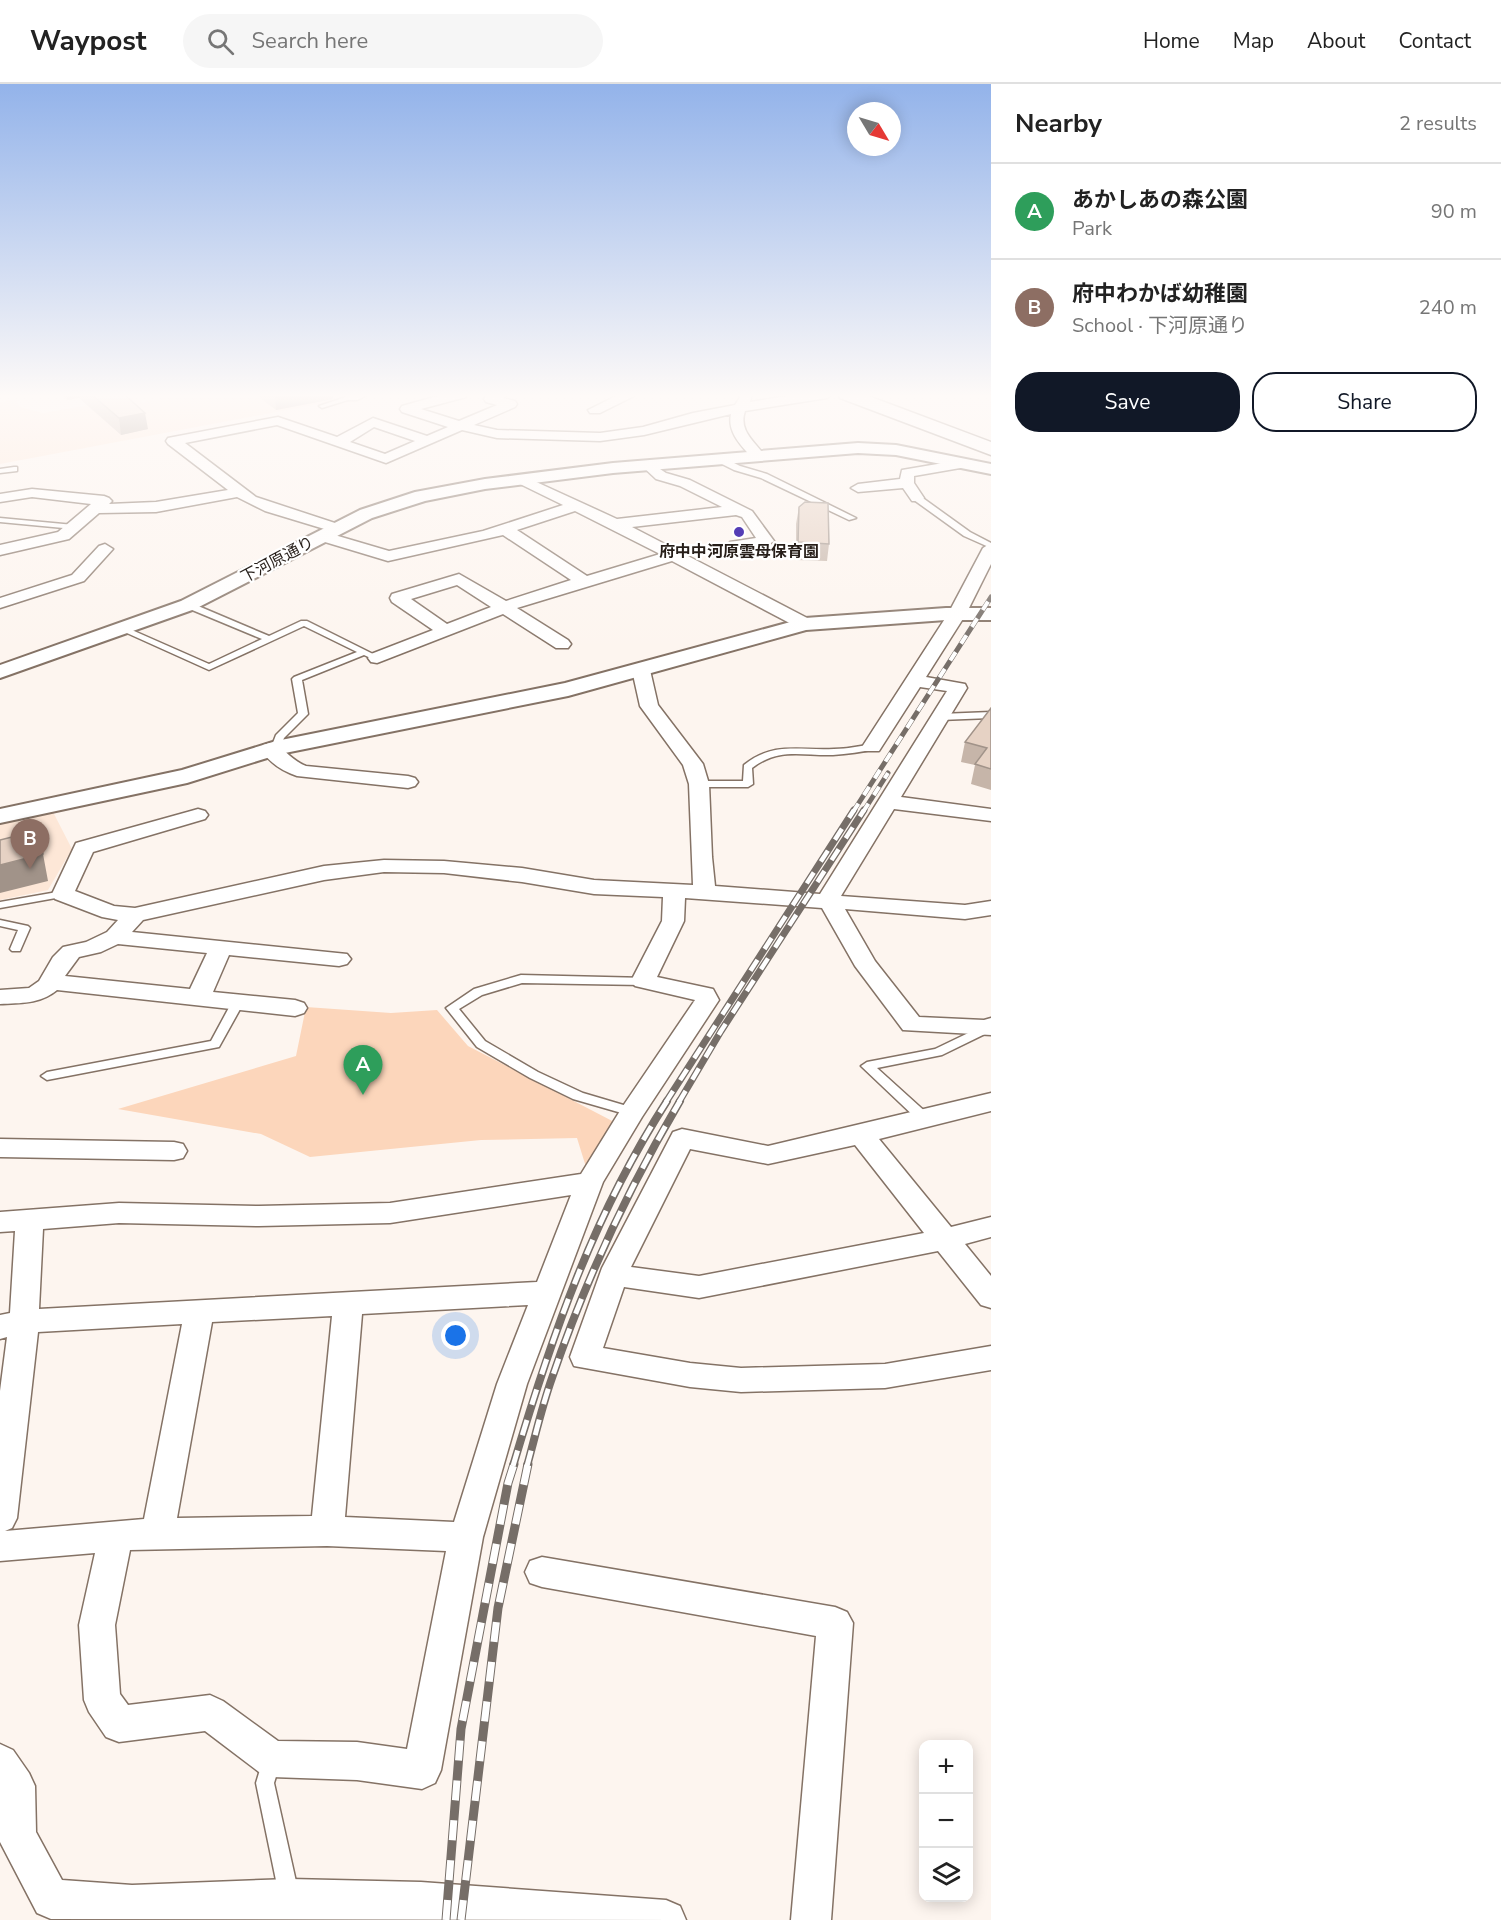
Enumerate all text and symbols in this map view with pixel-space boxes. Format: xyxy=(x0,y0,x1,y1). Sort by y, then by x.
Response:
search box xyxy=(183,14,603,68)
text: Waypost xyxy=(30,22,147,60)
icon: search xyxy=(204,25,237,58)
text: Search here xyxy=(252,26,368,56)
text: Home xyxy=(1143,27,1200,55)
text: Map xyxy=(1233,27,1274,55)
text: About xyxy=(1307,27,1365,55)
text: Contact xyxy=(1398,27,1471,55)
north arrow xyxy=(847,102,901,156)
text: Nearby xyxy=(1015,106,1102,141)
text: 2 results xyxy=(1399,110,1477,137)
text: あかしあの森公園 xyxy=(1072,185,1248,215)
text: A xyxy=(1027,198,1042,225)
text: 90 m xyxy=(1431,198,1477,225)
text: Park xyxy=(1072,215,1112,242)
text: 府中わかば幼稚園 xyxy=(1072,279,1248,309)
text: B xyxy=(1028,294,1041,321)
text: 240 m xyxy=(1419,294,1477,321)
text: School · 下河原通り xyxy=(1072,312,1248,339)
button: Save xyxy=(1015,372,1240,432)
button: Share xyxy=(1252,372,1477,432)
marker: 府中中河原雲母保育園 xyxy=(732,525,746,539)
street label: 下河原通り xyxy=(237,531,318,588)
place label: 府中中河原雲母保育園 xyxy=(659,541,819,563)
pin: B xyxy=(10,820,50,869)
pin: A xyxy=(344,1046,382,1095)
your location xyxy=(441,1321,470,1350)
map controls xyxy=(919,1740,973,1902)
button: + xyxy=(919,1740,973,1794)
button: − xyxy=(919,1794,973,1848)
button: layers xyxy=(919,1848,973,1902)

